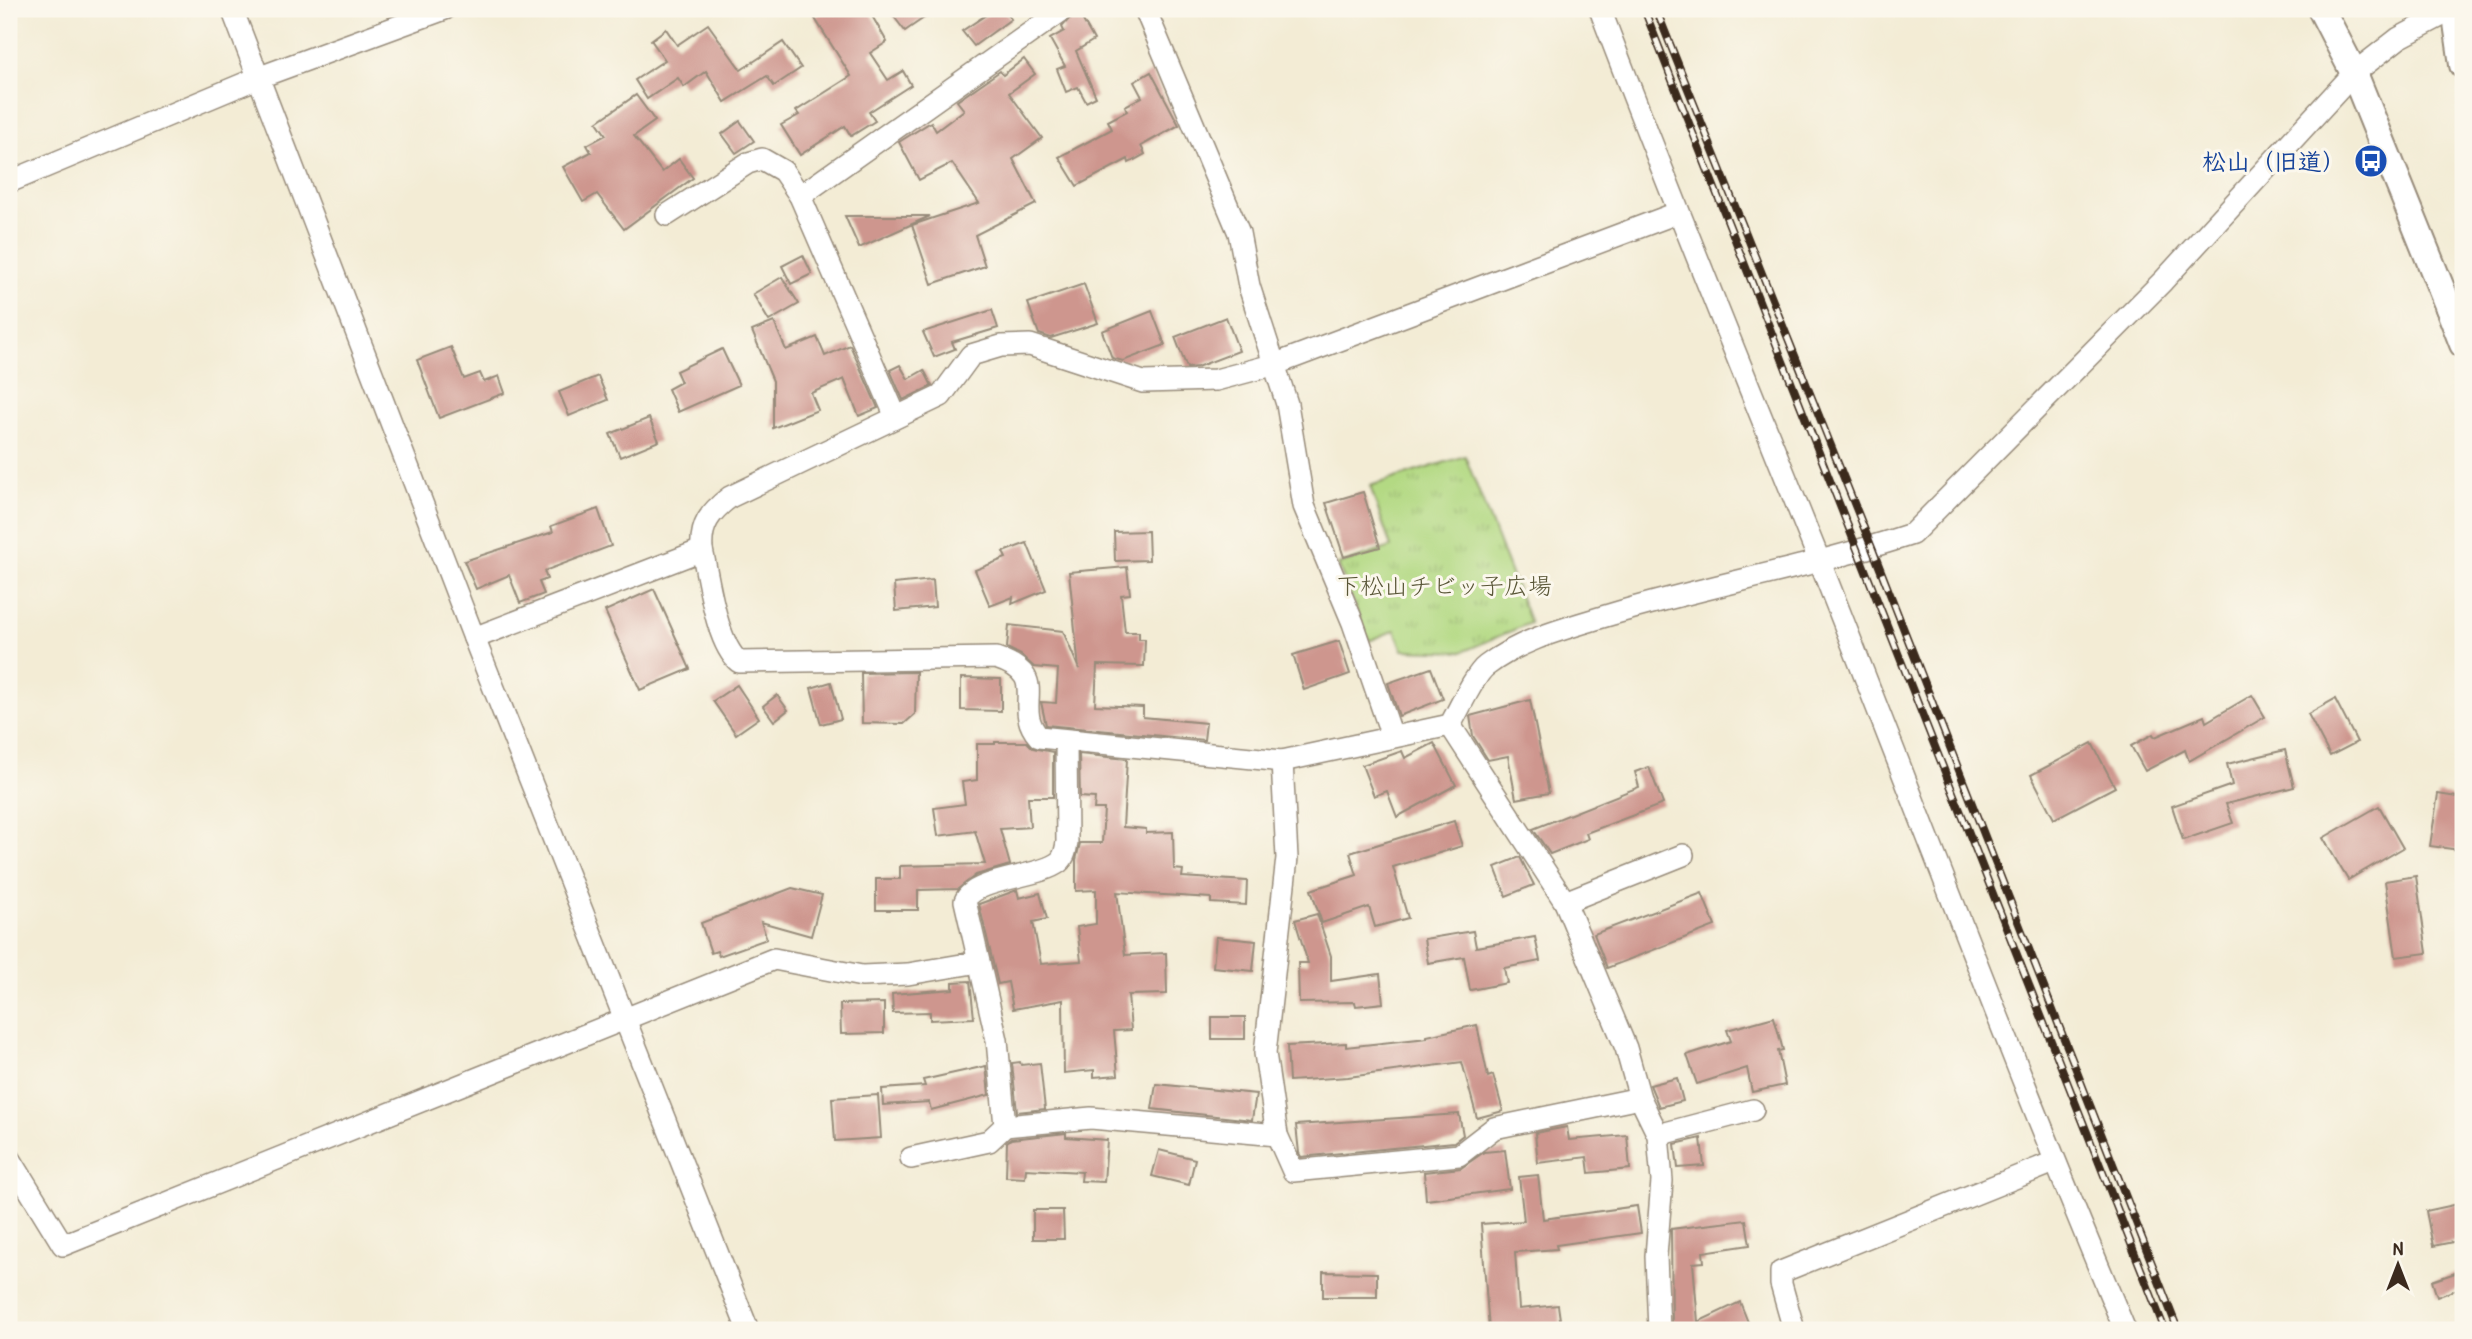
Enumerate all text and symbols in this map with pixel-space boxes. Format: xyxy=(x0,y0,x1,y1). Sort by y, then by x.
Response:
bus stop icon: 松山（旧道） xyxy=(2352,142,2390,180)
place label: 松山（旧道） xyxy=(2202,145,2346,177)
park label: 下松山チビッ子広場 xyxy=(1336,569,1552,601)
north arrow xyxy=(2364,1230,2434,1300)
text: N xyxy=(2393,1235,2403,1261)

